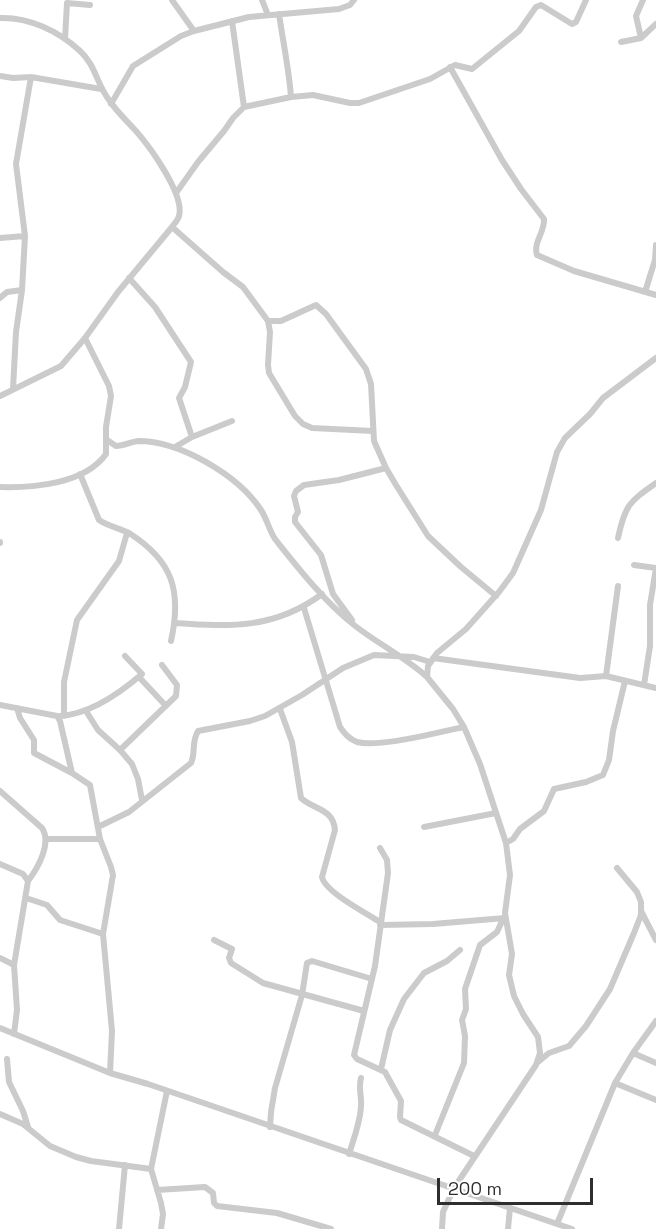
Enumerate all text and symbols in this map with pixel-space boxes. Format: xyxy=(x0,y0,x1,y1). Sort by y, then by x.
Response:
scale bar xyxy=(440,1166,596,1204)
text: 200 m xyxy=(448,1177,502,1200)

